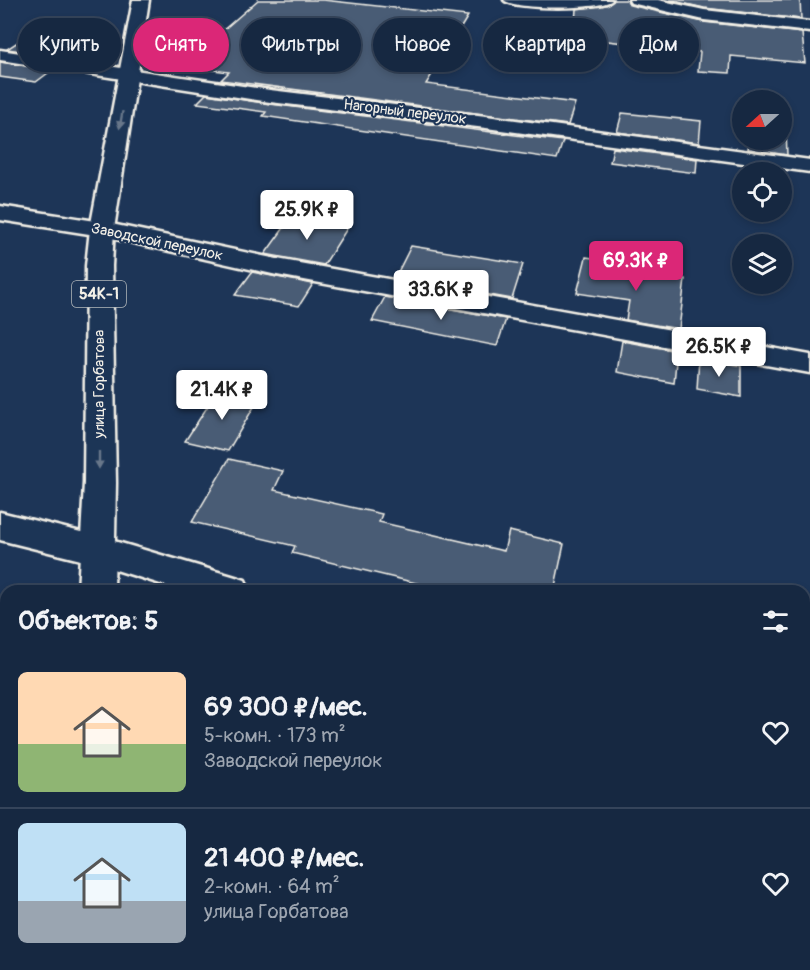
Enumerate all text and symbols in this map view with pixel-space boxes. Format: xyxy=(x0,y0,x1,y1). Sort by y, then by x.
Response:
chip: Купить xyxy=(18,18,121,72)
chip: Снять xyxy=(133,18,229,72)
chip: Фильтры xyxy=(241,18,361,72)
chip: Новое xyxy=(373,18,471,72)
chip: Квартира xyxy=(483,18,607,72)
chip: Дом xyxy=(619,18,699,72)
north arrow xyxy=(732,90,792,150)
map controls xyxy=(732,90,792,294)
street label: Нагорный переулок xyxy=(342,95,468,129)
one-way arrow xyxy=(116,110,125,129)
button: locate xyxy=(732,162,792,222)
pin: 25.9K ₽ xyxy=(252,190,362,241)
text: 25.9K ₽ xyxy=(274,197,340,222)
street label: Заводской переулок xyxy=(90,219,225,265)
button: layers xyxy=(732,234,792,294)
pin: 69.3K ₽ xyxy=(581,241,691,292)
text: 69.3K ₽ xyxy=(603,248,669,273)
pin: 33.6K ₽ xyxy=(386,270,496,321)
text: 33.6K ₽ xyxy=(408,277,474,302)
road number: 54К-1 xyxy=(72,281,126,307)
pin: 26.5K ₽ xyxy=(664,327,774,378)
street label: улица Горбатова xyxy=(90,330,109,439)
text: 26.5K ₽ xyxy=(686,334,752,359)
pin: 21.4K ₽ xyxy=(167,370,277,421)
text: 21.4K ₽ xyxy=(190,377,254,402)
one-way arrow xyxy=(94,451,104,470)
text: Объектов: 5 xyxy=(18,605,158,637)
icon: filters xyxy=(759,605,792,638)
text: 69 300 ₽/мес. xyxy=(204,691,368,723)
icon: home xyxy=(66,696,138,768)
icon: heart xyxy=(759,716,792,749)
text: 5-комн. · 173 m² xyxy=(204,723,346,748)
text: Заводской переулок xyxy=(204,748,383,773)
text: 21 400 ₽/мес. xyxy=(204,842,364,874)
icon: home xyxy=(66,847,138,919)
icon: heart xyxy=(759,867,792,900)
text: 2-комн. · 64 m² xyxy=(204,874,340,899)
text: улица Горбатова xyxy=(204,899,349,924)

